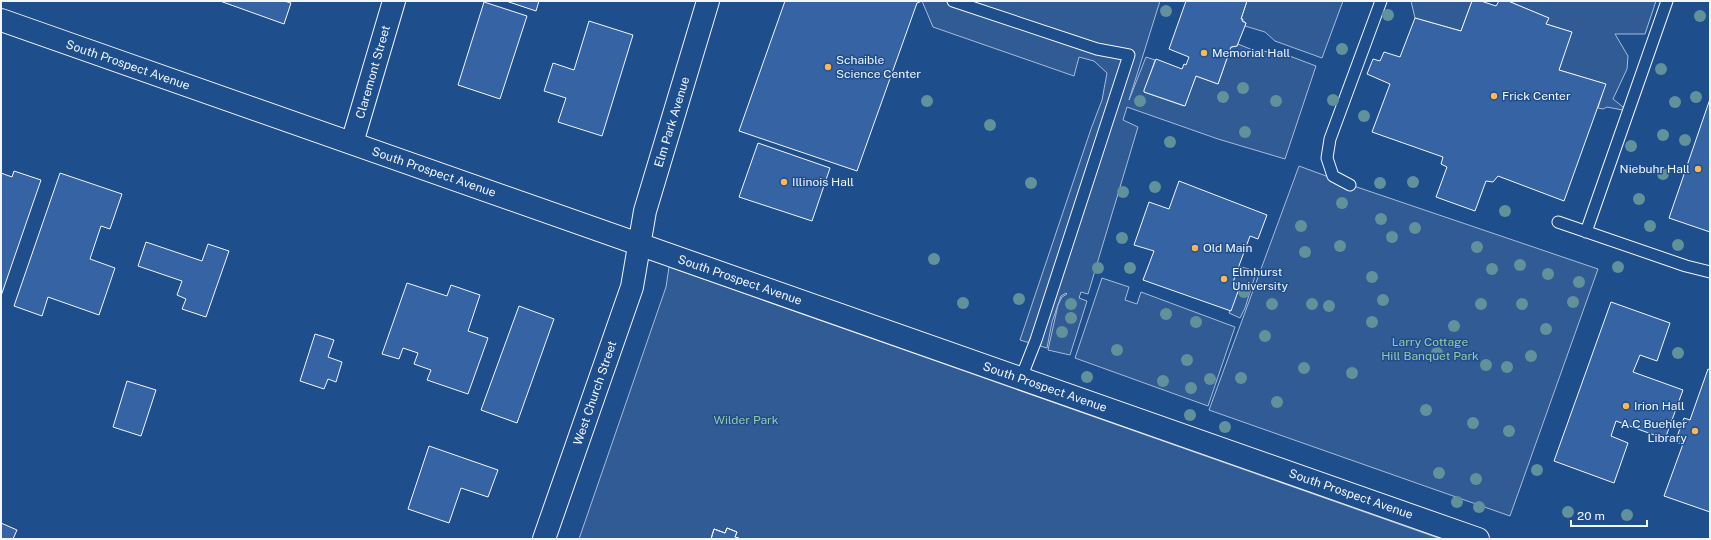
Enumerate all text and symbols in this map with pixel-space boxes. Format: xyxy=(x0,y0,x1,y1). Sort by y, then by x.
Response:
street label: Claremont Street xyxy=(353,23,393,120)
street label: South Prospect Avenue xyxy=(64,37,192,93)
place label: Memorial Hall xyxy=(1212,46,1291,60)
marker: Memorial Hall xyxy=(1199,48,1209,58)
place label: Schaible Science Center xyxy=(836,53,921,81)
marker: Schaible Science Center xyxy=(823,62,833,72)
street label: Elm Park Avenue xyxy=(652,75,692,169)
place label: Frick Center xyxy=(1502,89,1571,103)
marker: Frick Center xyxy=(1489,91,1499,101)
street label: South Prospect Avenue xyxy=(370,144,498,200)
place label: Niebuhr Hall xyxy=(1620,162,1690,176)
marker: Niebuhr Hall xyxy=(1693,164,1703,174)
place label: Illinois Hall xyxy=(792,175,854,189)
marker: Illinois Hall xyxy=(779,177,789,187)
place label: Old Main xyxy=(1203,241,1252,255)
marker: Old Main xyxy=(1190,243,1200,253)
street label: South Prospect Avenue xyxy=(676,252,804,308)
place label: Elmhurst University xyxy=(1232,265,1288,293)
marker: Elmhurst University xyxy=(1219,274,1229,284)
park label: Larry Cottage Hill Banquet Park xyxy=(1381,335,1479,363)
street label: West Church Street xyxy=(571,339,620,447)
street label: South Prospect Avenue xyxy=(981,359,1109,415)
place label: Irion Hall xyxy=(1634,399,1685,413)
marker: Irion Hall xyxy=(1621,401,1631,411)
park label: Wilder Park xyxy=(714,413,779,427)
place label: A C Buehler Library xyxy=(1621,417,1688,445)
marker: A C Buehler Library xyxy=(1690,426,1700,436)
street label: South Prospect Avenue xyxy=(1287,466,1415,522)
scale bar xyxy=(1571,502,1647,528)
text: 20 m xyxy=(1577,509,1605,523)

